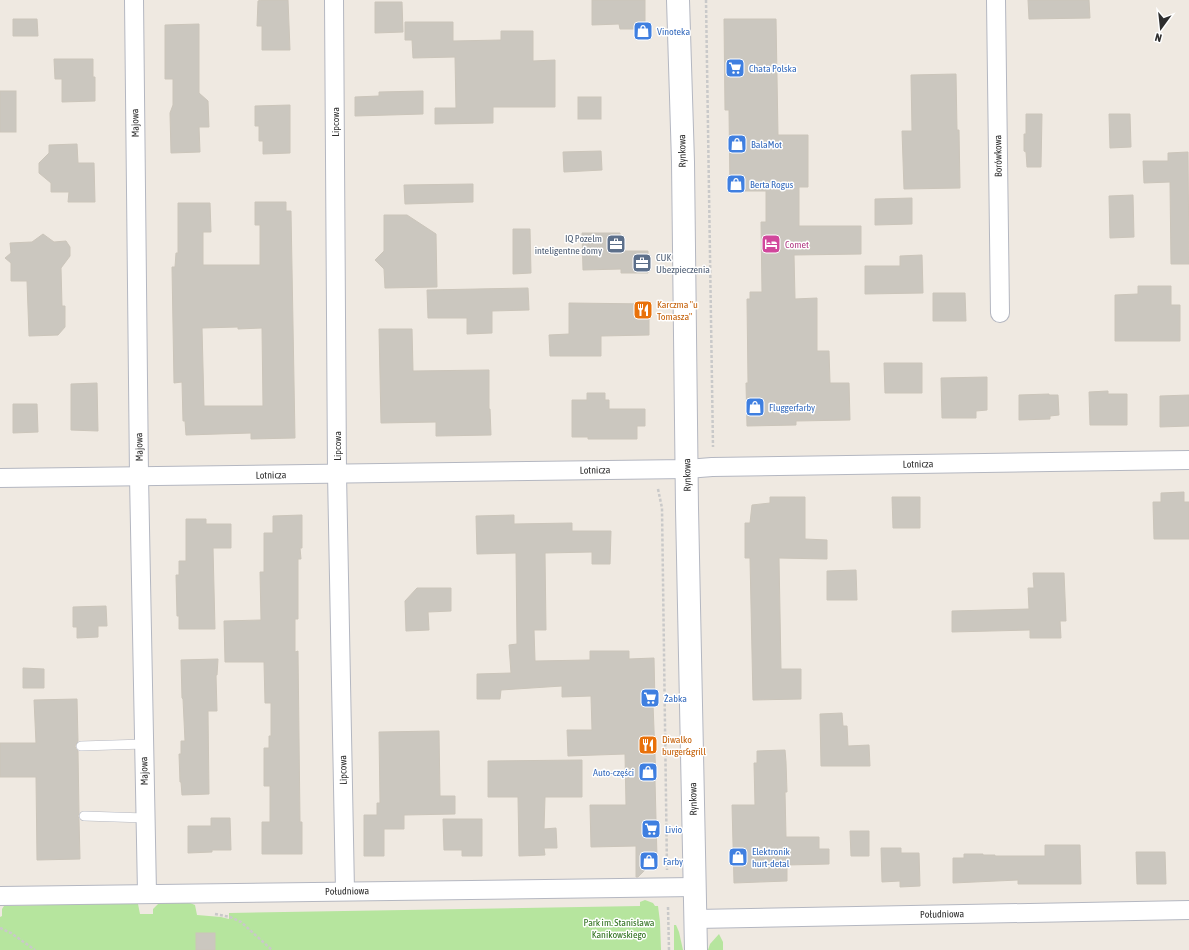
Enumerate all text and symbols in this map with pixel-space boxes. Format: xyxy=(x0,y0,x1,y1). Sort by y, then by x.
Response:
north arrow xyxy=(1141,8,1181,48)
shop icon: Vinoteka xyxy=(632,20,654,42)
place label: Vinoteka xyxy=(657,26,690,37)
text: N xyxy=(1154,31,1163,44)
supermarket icon: Chata Polska xyxy=(724,57,746,79)
place label: Chata Polska xyxy=(749,63,797,74)
street label: Lipcowa xyxy=(330,107,341,137)
street label: Majowa xyxy=(129,108,141,137)
shop icon: BalaMot xyxy=(726,133,748,155)
street label: Rynkowa xyxy=(676,134,688,168)
street label: Borówkowa xyxy=(992,134,1004,177)
place label: BalaMot xyxy=(751,139,782,150)
shop icon: Berta Rogus xyxy=(725,173,747,195)
place label: Berta Rogus xyxy=(750,179,794,190)
place label: IQ Pozelm inteligentne domy xyxy=(535,233,602,256)
office icon: IQ Pozelm inteligentne domy xyxy=(605,233,627,255)
hotel icon: Comet xyxy=(760,233,782,255)
place label: Comet xyxy=(785,239,809,250)
office icon: CUK Ubezpieczenia xyxy=(631,252,653,274)
place label: CUK Ubezpieczenia xyxy=(656,252,710,275)
restaurant icon: Karczma "u Tomasza" xyxy=(632,299,654,321)
place label: Karczma "u Tomasza" xyxy=(657,299,698,322)
shop icon: Fluggerfarby xyxy=(744,396,766,418)
place label: Fluggerfarby xyxy=(769,402,815,413)
street label: Lipcowa xyxy=(332,431,343,461)
street label: Majowa xyxy=(133,432,145,461)
street label: Rynkowa xyxy=(681,458,693,492)
street label: Lotnicza xyxy=(903,458,934,470)
street label: Lotnicza xyxy=(580,464,611,476)
street label: Lotnicza xyxy=(256,469,287,481)
supermarket icon: Żabka xyxy=(639,687,661,709)
place label: Żabka xyxy=(664,693,687,704)
restaurant icon: Diwalko burger&grill xyxy=(637,734,659,756)
place label: Diwalko burger&grill xyxy=(662,734,706,757)
street label: Lipcowa xyxy=(337,755,349,785)
street label: Majowa xyxy=(138,756,150,785)
shop icon: Auto-części xyxy=(637,761,659,783)
place label: Auto-części xyxy=(593,767,634,778)
street label: Rynkowa xyxy=(687,782,699,816)
supermarket icon: Livio xyxy=(640,818,662,840)
place label: Livio xyxy=(665,824,683,835)
shop icon: Elektronik hurt-detal xyxy=(727,846,749,868)
place label: Elektronik hurt-detal xyxy=(752,846,790,869)
shop icon: Farby xyxy=(638,850,660,872)
place label: Farby xyxy=(663,856,683,867)
street label: Południowa xyxy=(325,885,369,897)
street label: Południowa xyxy=(920,908,964,920)
park label: Park im. Stanisława Kanikowskiego xyxy=(584,917,655,940)

